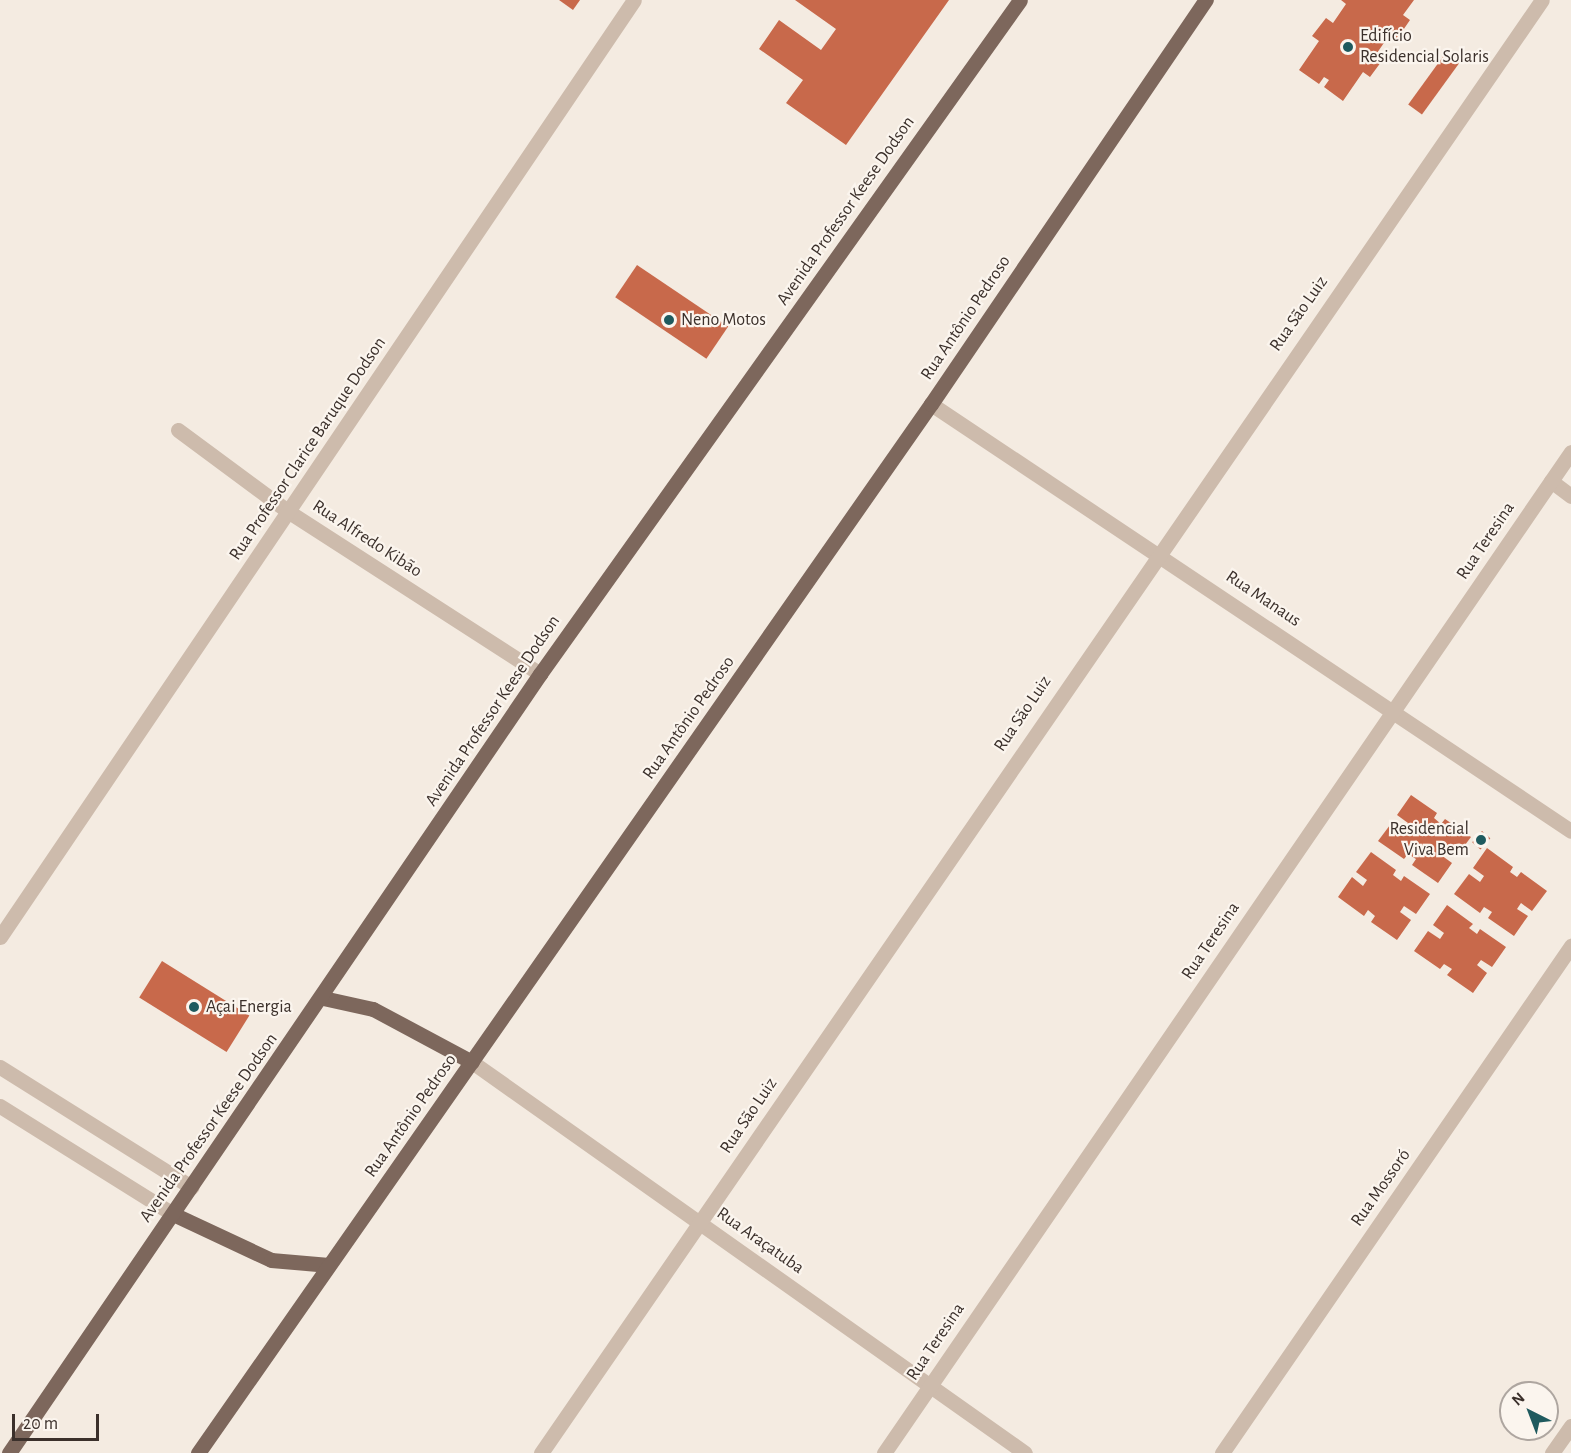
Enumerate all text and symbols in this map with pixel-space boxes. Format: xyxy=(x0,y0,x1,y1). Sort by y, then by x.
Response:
place label: Edifício Residencial Solaris xyxy=(1360,26,1489,68)
marker: Edifício Residencial Solaris xyxy=(1341,40,1355,54)
street label: Avenida Professor Keese Dodson xyxy=(772,112,920,310)
street label: Rua Antônio Pedroso xyxy=(916,252,1016,384)
street label: Rua São Luiz xyxy=(1265,272,1333,356)
place label: Neno Motos xyxy=(681,309,766,331)
marker: Neno Motos xyxy=(662,313,676,327)
street label: Rua Professor Clarice Baruque Dodson xyxy=(225,333,391,565)
street label: Rua Alfredo Kibão xyxy=(308,496,426,582)
street label: Rua Teresina xyxy=(1452,498,1520,584)
street label: Rua Manaus xyxy=(1221,566,1305,632)
street label: Avenida Professor Keese Dodson xyxy=(421,611,565,811)
street label: Rua Antônio Pedroso xyxy=(638,652,740,784)
street label: Rua São Luiz xyxy=(990,672,1056,756)
place label: Residencial Viva Bem xyxy=(1389,819,1469,862)
marker: Residencial Viva Bem xyxy=(1474,833,1488,847)
street label: Rua Teresina xyxy=(1177,898,1245,984)
place label: Açai Energia xyxy=(206,996,292,1018)
marker: Açai Energia xyxy=(187,1000,201,1014)
street label: Avenida Professor Keese Dodson xyxy=(135,1029,283,1227)
street label: Rua Antônio Pedroso xyxy=(360,1050,462,1182)
street label: Rua São Luiz xyxy=(716,1074,782,1158)
street label: Rua Mossoró xyxy=(1347,1145,1415,1231)
street label: Rua Araçatuba xyxy=(712,1203,808,1279)
street label: Rua Teresina xyxy=(902,1299,970,1385)
north arrow xyxy=(1499,1381,1559,1441)
text: N xyxy=(1509,1389,1528,1409)
scale bar xyxy=(15,1402,102,1440)
text: 20 m xyxy=(23,1415,58,1433)

